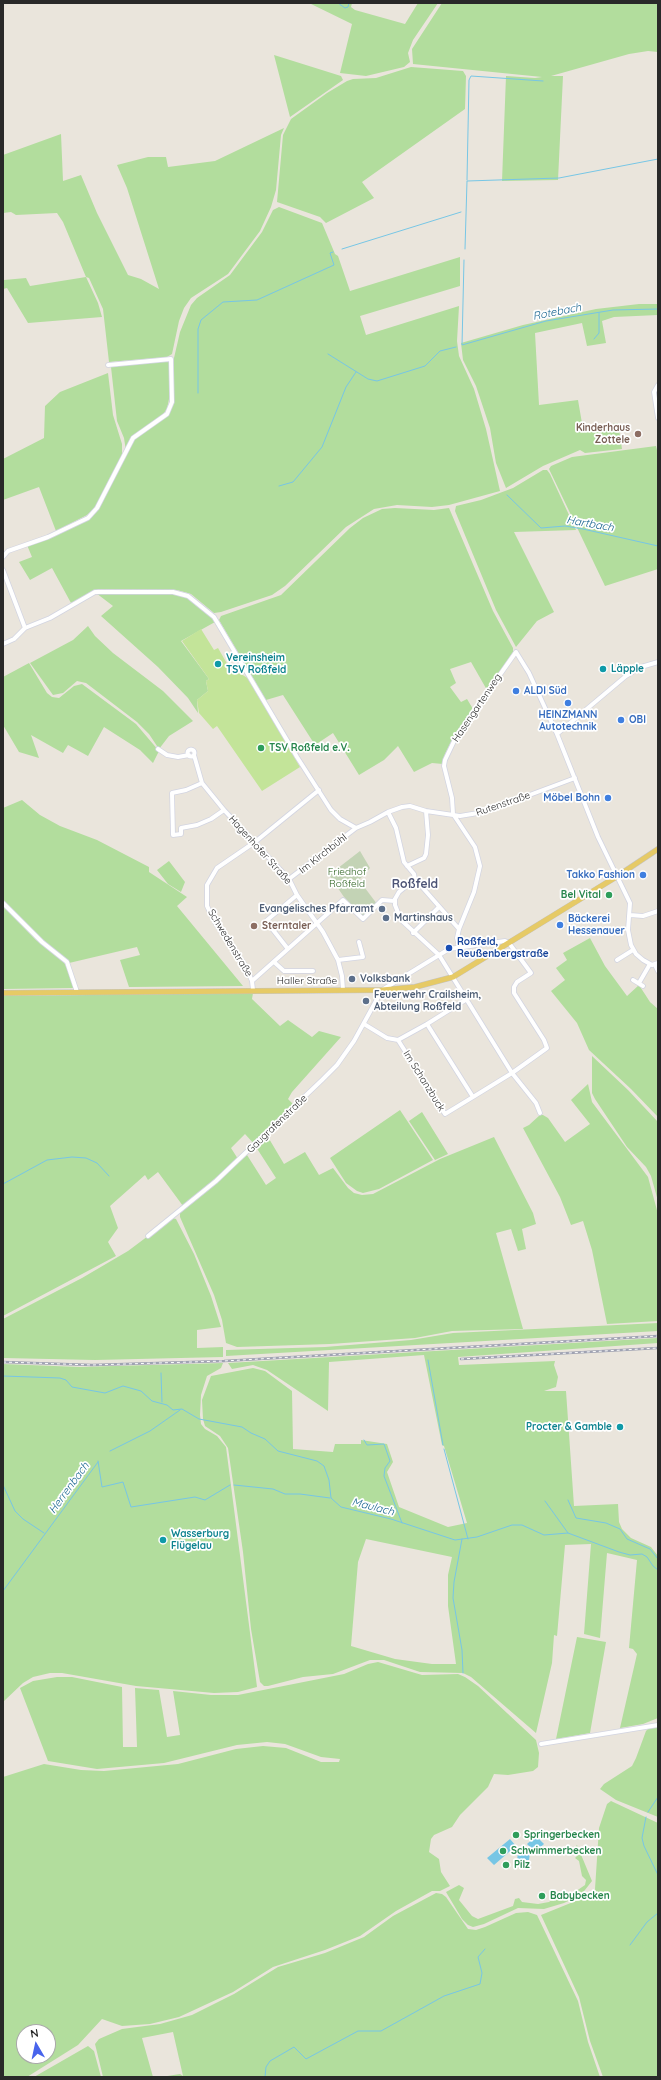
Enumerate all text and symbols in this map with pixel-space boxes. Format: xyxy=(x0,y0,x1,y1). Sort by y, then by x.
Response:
water label: Rotebach xyxy=(532,301,582,323)
place label: Kinderhaus Zottele xyxy=(576,422,630,446)
marker: Kinderhaus Zottele xyxy=(633,429,643,439)
water label: Hartbach xyxy=(565,513,615,535)
place label: Vereinsheim TSV Roßfeld xyxy=(226,652,286,676)
marker: Vereinsheim TSV Roßfeld xyxy=(213,659,223,669)
place label: Läpple xyxy=(611,663,644,675)
marker: Läpple xyxy=(598,664,608,674)
street label: Hasengartenweg xyxy=(450,672,504,744)
place label: ALDI Süd xyxy=(524,685,567,697)
marker: ALDI Süd xyxy=(511,686,521,696)
marker: HEINZMANN Autotechnik xyxy=(563,698,573,708)
place label: HEINZMANN Autotechnik xyxy=(539,709,597,732)
place label: OBI xyxy=(629,714,646,726)
marker: OBI xyxy=(616,715,626,725)
place label: TSV Roßfeld e.V. xyxy=(269,742,350,754)
marker: TSV Roßfeld e.V. xyxy=(256,743,266,753)
street label: Rutenstraße xyxy=(474,789,532,819)
place label: Möbel Bohn xyxy=(543,792,600,804)
marker: Möbel Bohn xyxy=(603,793,613,803)
street label: Hagenhofer Straße xyxy=(226,813,294,887)
street label: Im Kirchbühl xyxy=(297,832,349,876)
park label: Friedhof Roßfeld xyxy=(328,866,366,890)
place label: Takko Fashion xyxy=(566,869,635,881)
marker: Takko Fashion xyxy=(638,870,648,880)
district label: Roßfeld xyxy=(392,877,438,891)
place label: Bel Vital xyxy=(561,889,601,901)
marker: Bel Vital xyxy=(604,890,614,900)
place label: Evangelisches Pfarramt xyxy=(259,903,374,915)
marker: Evangelisches Pfarramt xyxy=(377,904,387,914)
street label: Schwedenstraße xyxy=(205,907,255,979)
place label: Martinshaus xyxy=(394,912,453,924)
marker: Martinshaus xyxy=(381,913,391,923)
place label: Bäckerei Hessenauer xyxy=(568,913,625,936)
place label: Sterntaler xyxy=(262,920,311,932)
marker: Bäckerei Hessenauer xyxy=(555,920,565,930)
marker: Sterntaler xyxy=(249,921,259,931)
place label: Roßfeld, Reußenbergstraße xyxy=(457,936,549,960)
marker: Roßfeld, Reußenbergstraße xyxy=(444,943,454,953)
place label: Volksbank xyxy=(360,973,410,985)
marker: Volksbank xyxy=(347,974,357,984)
street label: Haller Straße xyxy=(277,975,337,987)
place label: Feuerwehr Crailsheim, Abteilung Roßfeld xyxy=(374,989,481,1012)
marker: Feuerwehr Crailsheim, Abteilung Roßfeld xyxy=(361,996,371,1006)
street label: Im Schanzbuck xyxy=(400,1048,448,1114)
street label: Gaugrafenstraße xyxy=(244,1092,310,1156)
place label: Procter & Gamble xyxy=(526,1421,612,1433)
marker: Procter & Gamble xyxy=(615,1422,625,1432)
water label: Herrenbach xyxy=(46,1460,92,1516)
water label: Maulach xyxy=(351,1495,395,1519)
place label: Wasserburg Flügelau xyxy=(171,1528,229,1552)
marker: Wasserburg Flügelau xyxy=(158,1535,168,1545)
place label: Springerbecken xyxy=(524,1829,600,1841)
marker: Springerbecken xyxy=(511,1830,521,1840)
place label: Schwimmerbecken xyxy=(511,1845,601,1857)
marker: Schwimmerbecken xyxy=(498,1846,508,1856)
place label: Pilz xyxy=(514,1859,530,1871)
marker: Pilz xyxy=(501,1860,511,1870)
place label: Babybecken xyxy=(550,1890,610,1902)
marker: Babybecken xyxy=(537,1891,547,1901)
north arrow xyxy=(16,2024,56,2064)
text: N xyxy=(29,2026,39,2041)

